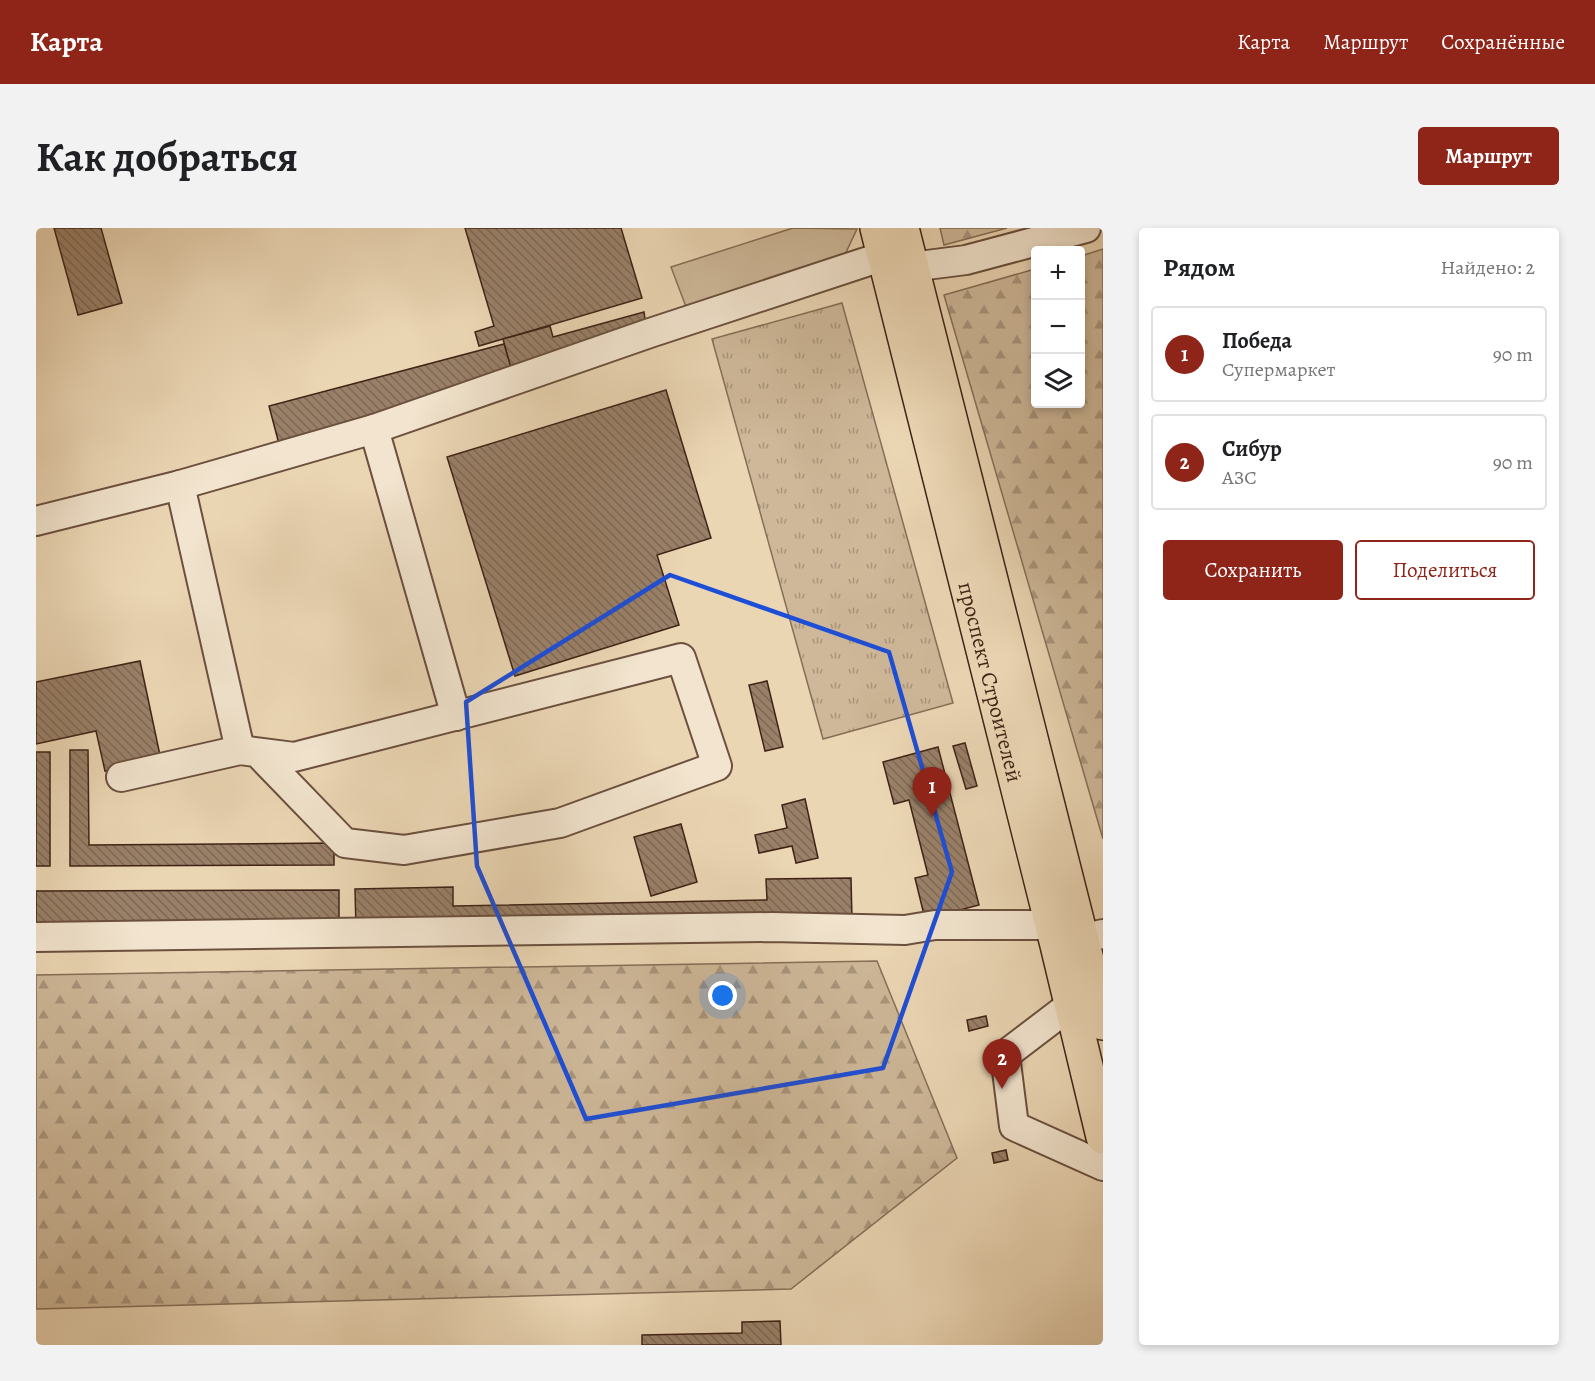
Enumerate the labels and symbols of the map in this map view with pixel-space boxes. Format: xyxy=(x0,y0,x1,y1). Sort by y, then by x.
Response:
street label: проспект Строителей xyxy=(950,579,1030,786)
pin: 1 xyxy=(912,768,952,817)
your location xyxy=(708,981,737,1010)
pin: 2 xyxy=(982,1040,1022,1089)

